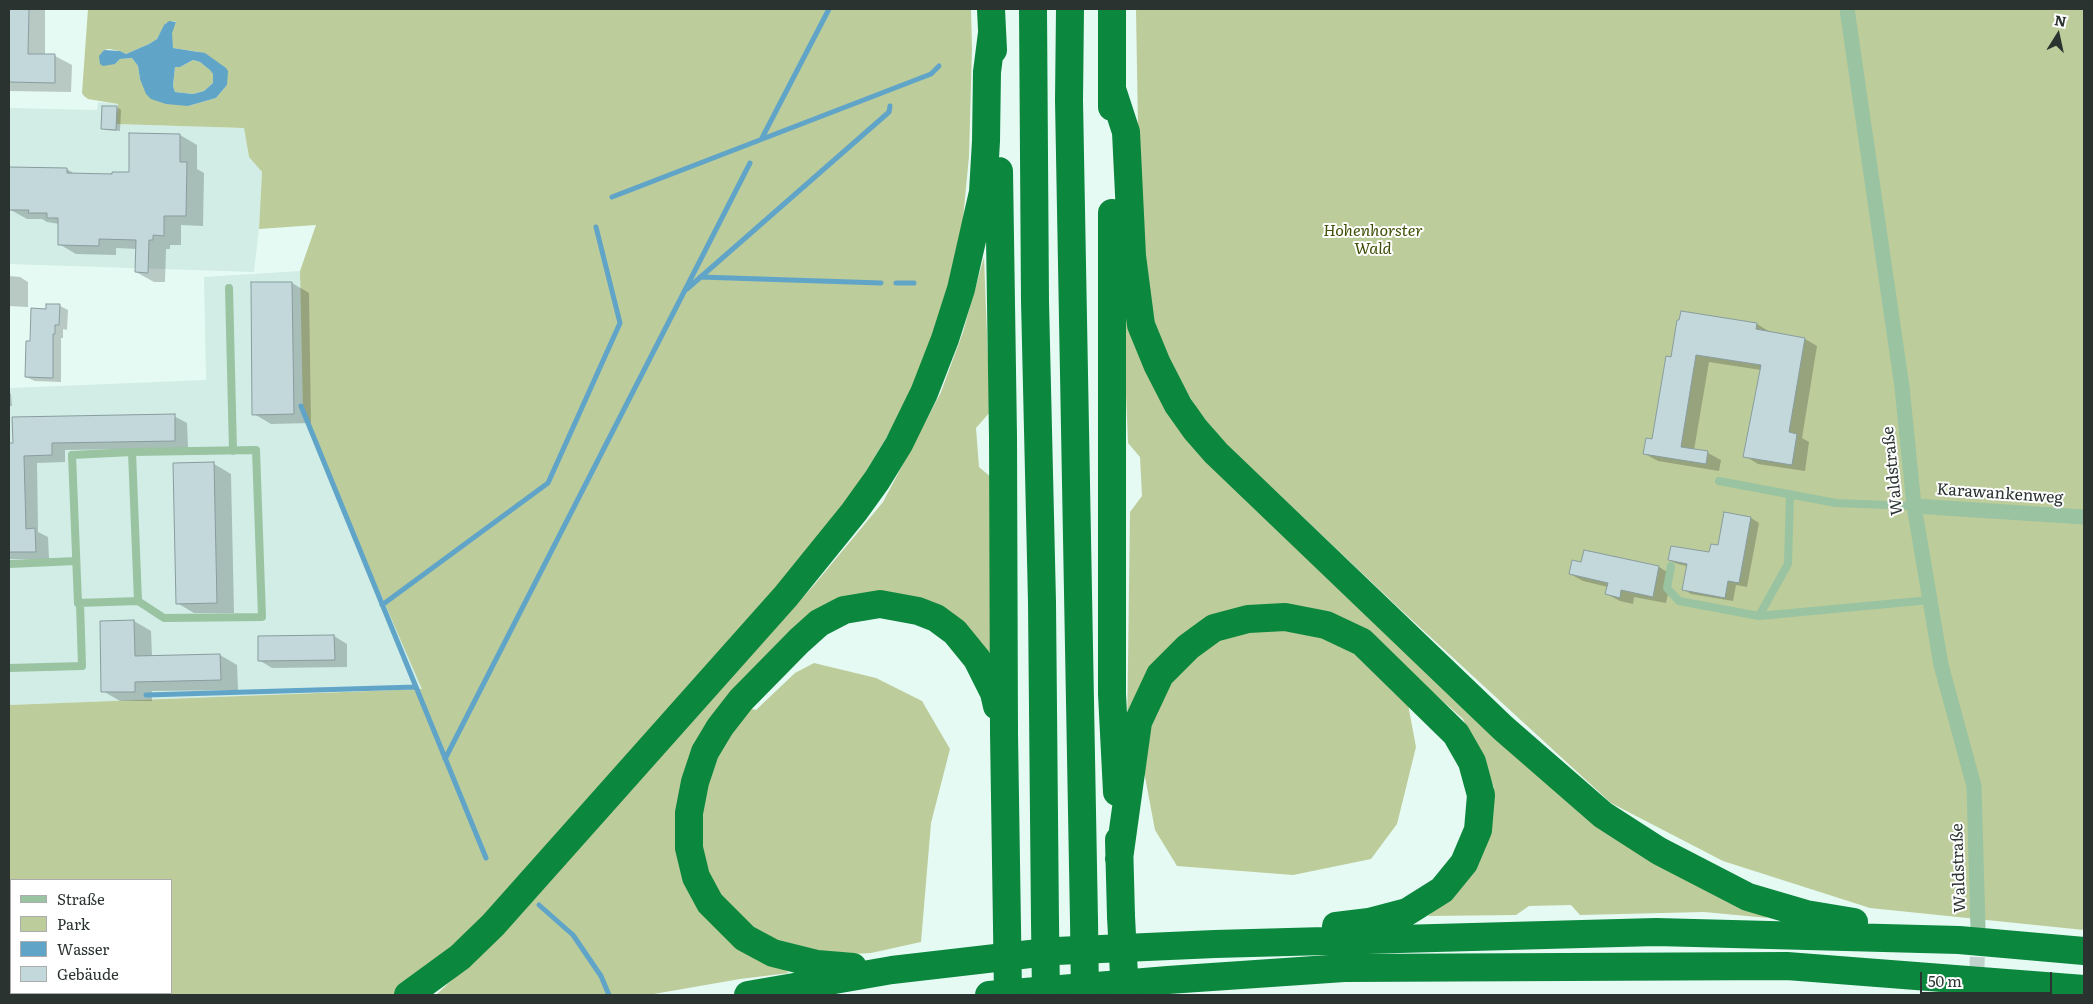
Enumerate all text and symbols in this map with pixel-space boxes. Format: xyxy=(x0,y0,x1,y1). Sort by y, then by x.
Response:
text: N xyxy=(2053,9,2068,31)
north arrow xyxy=(2033,10,2083,60)
park label: Hohenhorster Wald xyxy=(1323,221,1423,259)
street label: Waldstraße xyxy=(1879,426,1907,516)
street label: Karawankenweg xyxy=(1936,480,2064,508)
street label: Waldstraße xyxy=(1948,823,1970,913)
legend xyxy=(10,879,172,994)
text: Straße xyxy=(57,887,105,910)
text: Park xyxy=(57,912,90,935)
text: Wasser xyxy=(57,937,109,960)
text: Gebäude xyxy=(57,962,119,985)
scale bar xyxy=(1923,962,2056,994)
text: 50 m xyxy=(1928,969,1962,992)

